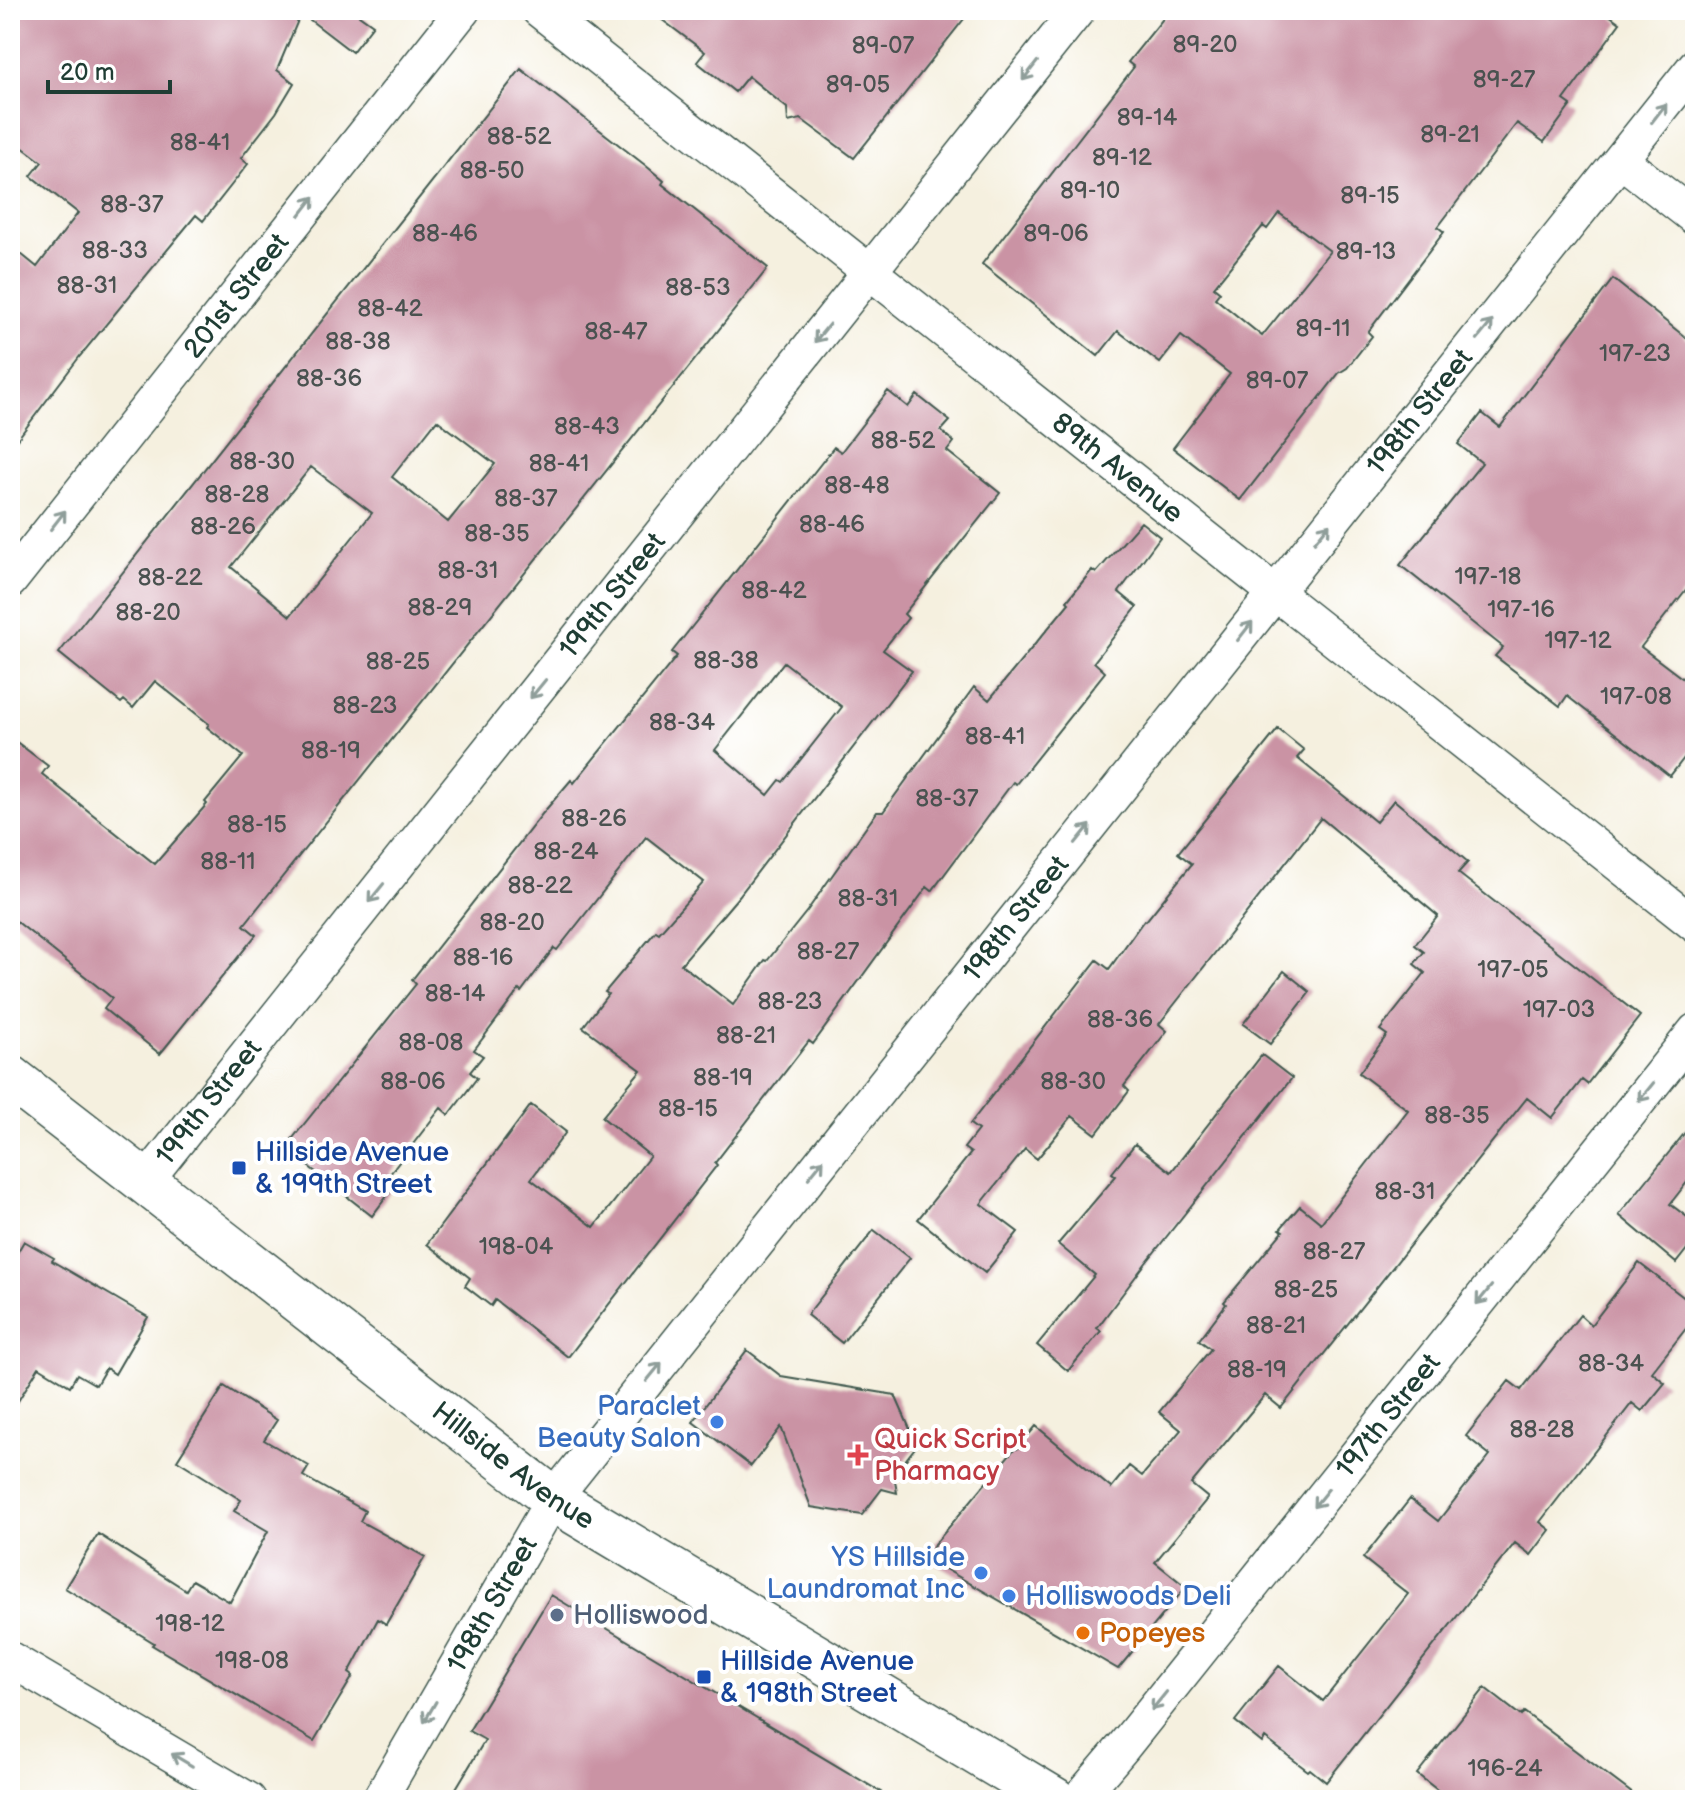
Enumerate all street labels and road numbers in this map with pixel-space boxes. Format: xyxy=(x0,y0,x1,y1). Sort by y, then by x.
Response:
street label: 201st Street xyxy=(177,226,296,365)
street label: 198th Street xyxy=(1359,342,1480,481)
street label: 89th Avenue xyxy=(1045,406,1190,530)
street label: 199th Street xyxy=(552,525,672,665)
street label: 198th Street xyxy=(956,849,1076,988)
street label: 199th Street xyxy=(149,1032,269,1172)
street label: 197th Street xyxy=(1329,1347,1448,1484)
street label: Hillside Avenue xyxy=(425,1395,600,1536)
street label: 198th Street xyxy=(440,1530,544,1678)

